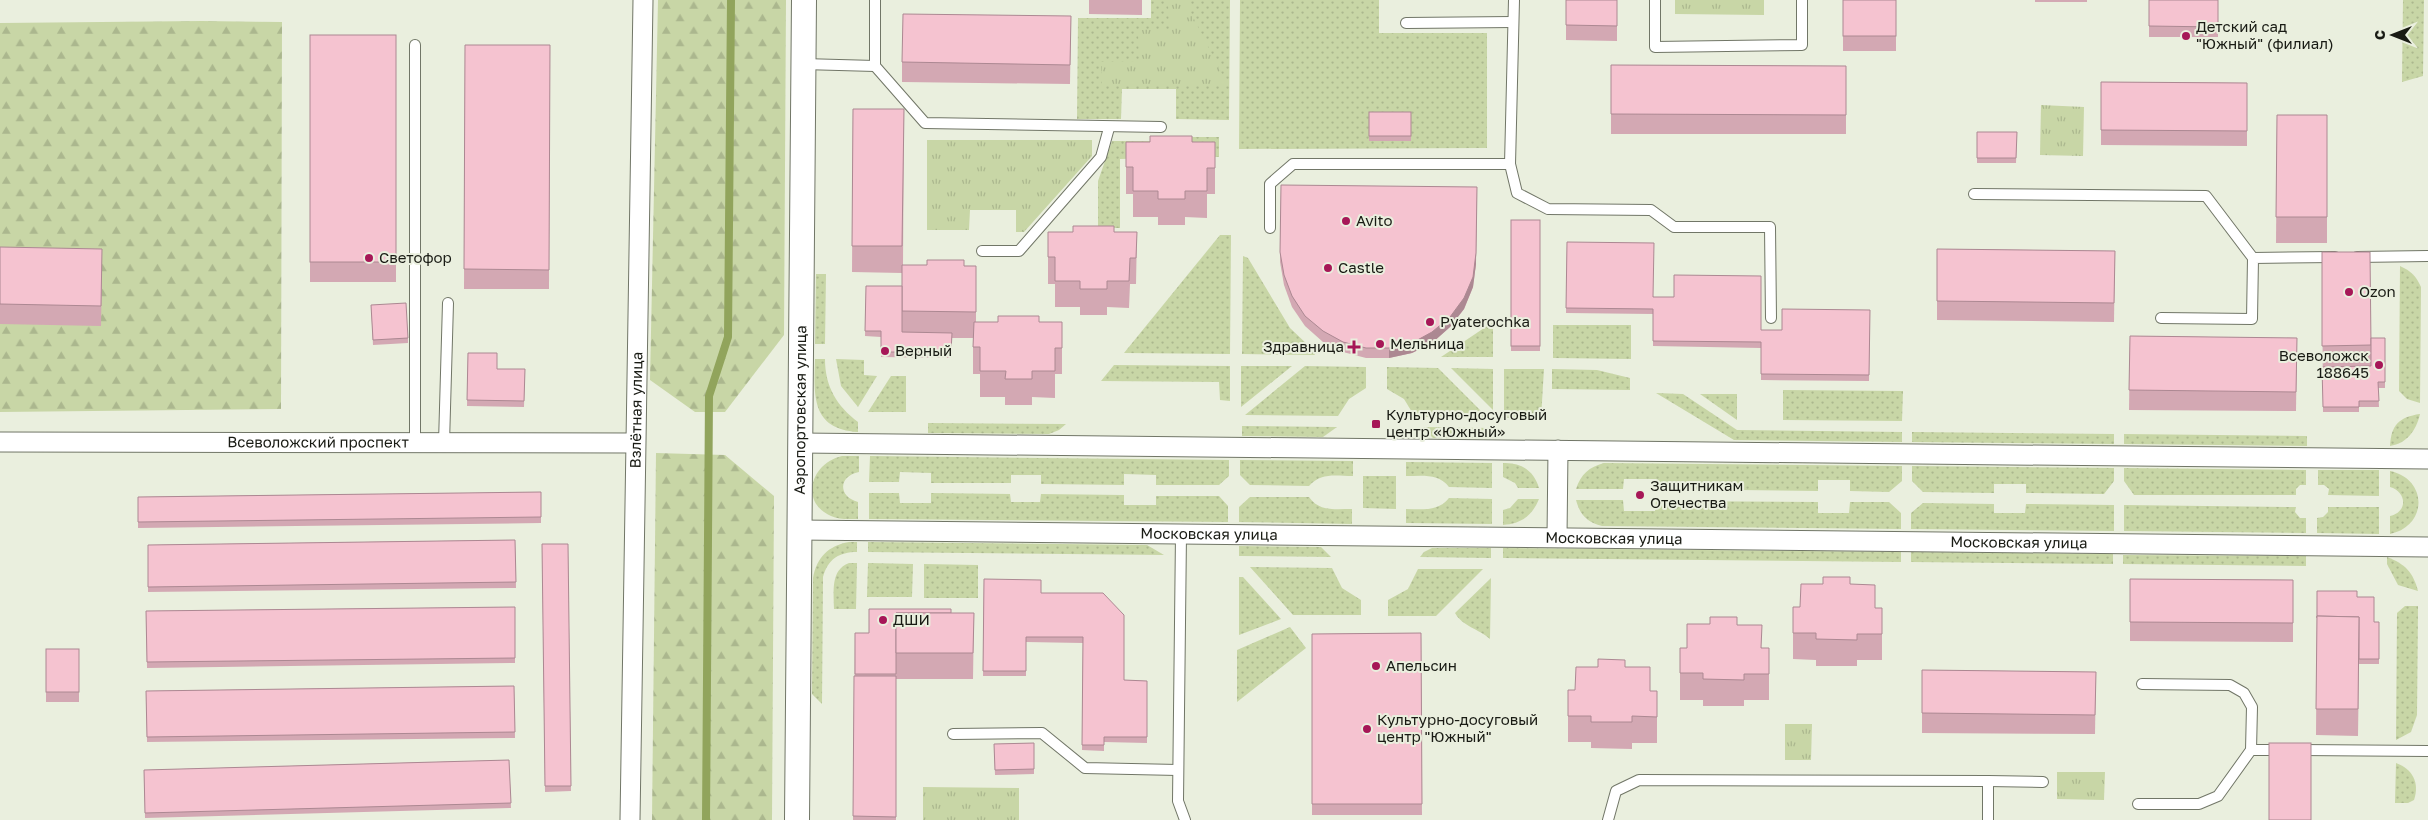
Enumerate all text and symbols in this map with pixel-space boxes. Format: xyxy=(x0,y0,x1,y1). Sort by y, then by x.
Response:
north arrow xyxy=(2368,10,2418,60)
place label: Детский сад "Южный" (филиал) xyxy=(2196,17,2334,52)
marker: Детский сад "Южный" (филиал) xyxy=(2180,30,2192,42)
text: С xyxy=(2371,30,2388,40)
place label: Avito xyxy=(1356,211,1393,229)
marker: Avito xyxy=(1340,215,1352,227)
place label: Светофор xyxy=(379,248,452,266)
marker: Светофор xyxy=(363,252,375,264)
place label: Castle xyxy=(1338,258,1384,276)
marker: Castle xyxy=(1322,262,1334,274)
place label: Ozon xyxy=(2359,282,2396,300)
marker: Ozon xyxy=(2343,286,2355,298)
place label: Pyaterochka xyxy=(1440,312,1530,330)
marker: Pyaterochka xyxy=(1424,316,1436,328)
street label: Аэропортовская улица xyxy=(790,325,809,495)
place label: Мельница xyxy=(1390,334,1464,352)
place label: Здравница xyxy=(1263,337,1344,355)
marker: Мельница xyxy=(1374,338,1386,350)
place label: Верный xyxy=(895,341,952,359)
marker: Здравница xyxy=(1348,341,1360,353)
marker: Верный xyxy=(879,345,891,357)
place label: Всеволожск 188645 xyxy=(2279,346,2369,381)
street label: Взлётная улица xyxy=(626,352,645,468)
marker: Всеволожск 188645 xyxy=(2373,359,2385,371)
place label: Культурно-досуговый центр «Южный» xyxy=(1386,405,1547,440)
marker: Культурно-досуговый центр «Южный» xyxy=(1370,418,1382,430)
street label: Всеволожский проспект xyxy=(227,432,409,451)
place label: Защитникам Отечества xyxy=(1650,476,1743,511)
marker: Защитникам Отечества xyxy=(1634,489,1646,501)
street label: Московская улица xyxy=(1140,524,1278,543)
street label: Московская улица xyxy=(1545,528,1683,547)
street label: Московская улица xyxy=(1950,532,2088,551)
place label: ДШИ xyxy=(893,610,930,628)
marker: ДШИ xyxy=(877,614,889,626)
place label: Апельсин xyxy=(1386,656,1457,674)
marker: Апельсин xyxy=(1370,660,1382,672)
place label: Культурно-досуговый центр "Южный" xyxy=(1377,710,1538,745)
marker: Культурно-досуговый центр "Южный" xyxy=(1361,723,1373,735)

